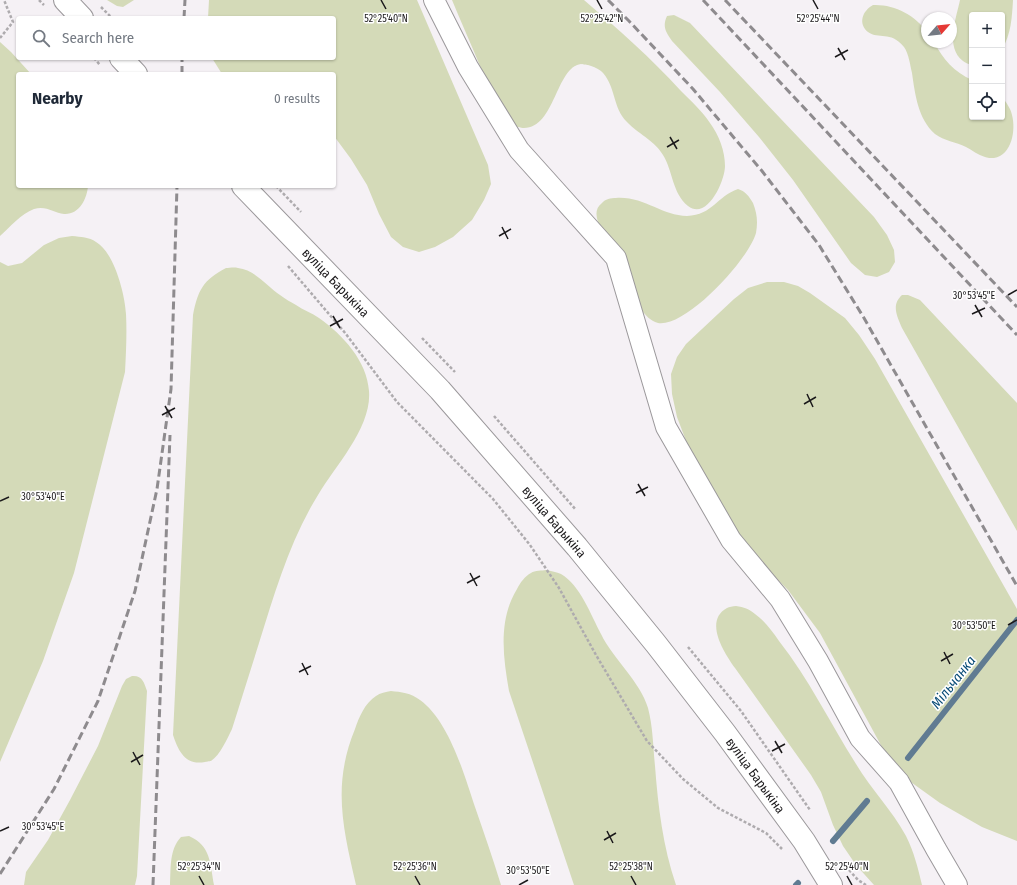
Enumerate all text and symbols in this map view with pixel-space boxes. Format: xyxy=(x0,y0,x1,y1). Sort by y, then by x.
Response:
north arrow xyxy=(921,12,957,48)
map controls xyxy=(969,12,1005,120)
button: + xyxy=(969,12,1005,48)
text: 52°25'40"N xyxy=(364,13,408,25)
text: 52°25'42"N xyxy=(581,13,623,25)
text: 52°25'44"N xyxy=(797,13,839,25)
search box xyxy=(16,16,336,60)
icon: search xyxy=(30,27,52,49)
text: Search here xyxy=(62,29,134,47)
button: − xyxy=(969,48,1005,84)
button: locate xyxy=(969,84,1005,120)
text: Nearby xyxy=(32,88,83,109)
text: 0 results xyxy=(274,91,320,106)
street label: вуліца Барыкіна xyxy=(299,245,372,320)
text: 30°53'45"E xyxy=(953,290,996,302)
street label: вуліца Барыкіна xyxy=(519,483,589,561)
text: 30°53'40"E xyxy=(21,491,65,503)
text: 30°53'50"E xyxy=(952,620,996,632)
water label: Мільчанка xyxy=(927,652,979,712)
street label: вуліца Барыкіна xyxy=(723,735,788,816)
text: 30°53'45"E xyxy=(22,821,65,833)
text: 52°25'34"N xyxy=(178,861,220,873)
text: 52°25'36"N xyxy=(393,861,437,873)
text: 52°25'38"N xyxy=(609,861,653,873)
text: 52°25'40"N xyxy=(825,861,869,873)
text: 30°53'50"E xyxy=(506,865,550,877)

